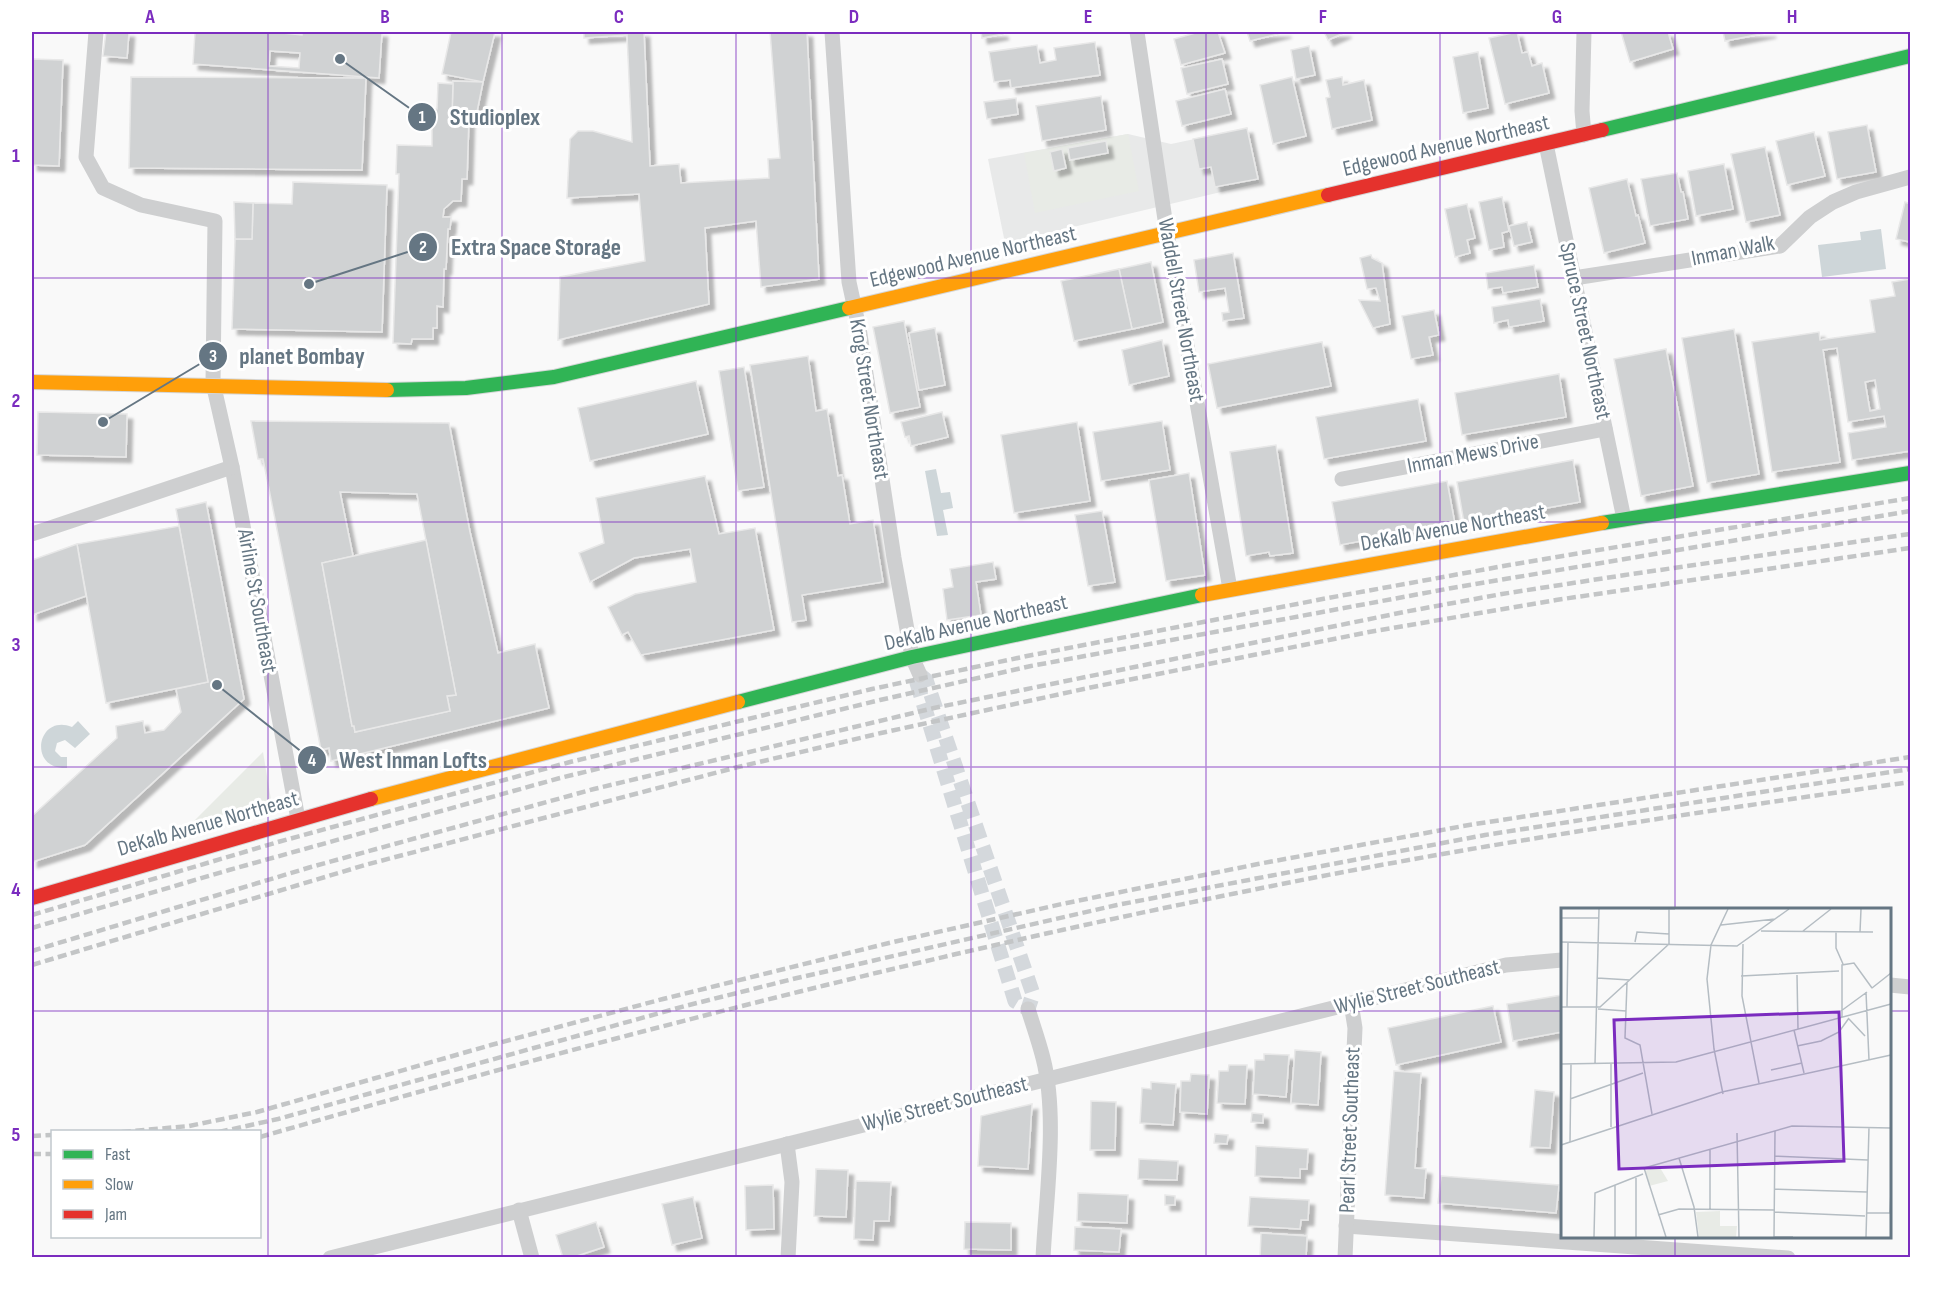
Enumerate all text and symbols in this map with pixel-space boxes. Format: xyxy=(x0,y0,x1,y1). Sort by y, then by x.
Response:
text: A xyxy=(144,5,155,29)
text: B xyxy=(380,5,390,29)
text: C xyxy=(614,5,624,29)
text: D xyxy=(849,5,859,29)
text: E xyxy=(1084,5,1092,29)
text: F xyxy=(1319,5,1327,29)
text: G xyxy=(1552,5,1562,29)
text: H xyxy=(1787,5,1797,29)
callout: Studioplex xyxy=(407,96,552,138)
text: Studioplex xyxy=(450,103,540,132)
text: 1 xyxy=(418,107,426,128)
street label: Edgewood Avenue Northeast xyxy=(1340,109,1552,183)
text: 1 xyxy=(12,144,20,168)
street label: Waddell Street Northeast xyxy=(1152,216,1210,404)
street label: Edgewood Avenue Northeast xyxy=(867,220,1079,294)
callout: Extra Space Storage xyxy=(408,226,633,268)
street label: Inman Walk xyxy=(1689,230,1777,272)
text: Extra Space Storage xyxy=(451,233,621,262)
text: 2 xyxy=(419,237,427,258)
street label: Spruce Street Northeast xyxy=(1553,240,1617,422)
street label: Krog Street Northeast xyxy=(843,317,895,481)
callout: planet Bombay xyxy=(198,335,377,377)
text: planet Bombay xyxy=(239,342,365,371)
text: 3 xyxy=(209,346,217,367)
text: 2 xyxy=(12,389,20,413)
street label: Inman Mews Drive xyxy=(1405,428,1541,480)
street label: DeKalb Avenue Northeast xyxy=(1359,498,1548,558)
street label: Airline St Southeast xyxy=(231,526,283,675)
street label: DeKalb Avenue Northeast xyxy=(882,589,1070,657)
text: 3 xyxy=(12,633,21,657)
callout: West Inman Lofts xyxy=(297,739,499,781)
text: West Inman Lofts xyxy=(339,746,487,775)
text: 4 xyxy=(308,750,317,771)
street label: DeKalb Avenue Northeast xyxy=(114,785,302,863)
text: 4 xyxy=(11,878,21,902)
inset map xyxy=(1561,908,1891,1238)
street label: Wylie Street Southeast xyxy=(1332,953,1503,1021)
street label: Pearl Street Southeast xyxy=(1334,1046,1366,1214)
street label: Wylie Street Southeast xyxy=(860,1070,1031,1138)
text: 5 xyxy=(12,1123,21,1147)
legend xyxy=(51,1130,261,1238)
text: Fast xyxy=(105,1144,131,1165)
text: Slow xyxy=(105,1174,134,1195)
text: Jam xyxy=(104,1204,127,1225)

